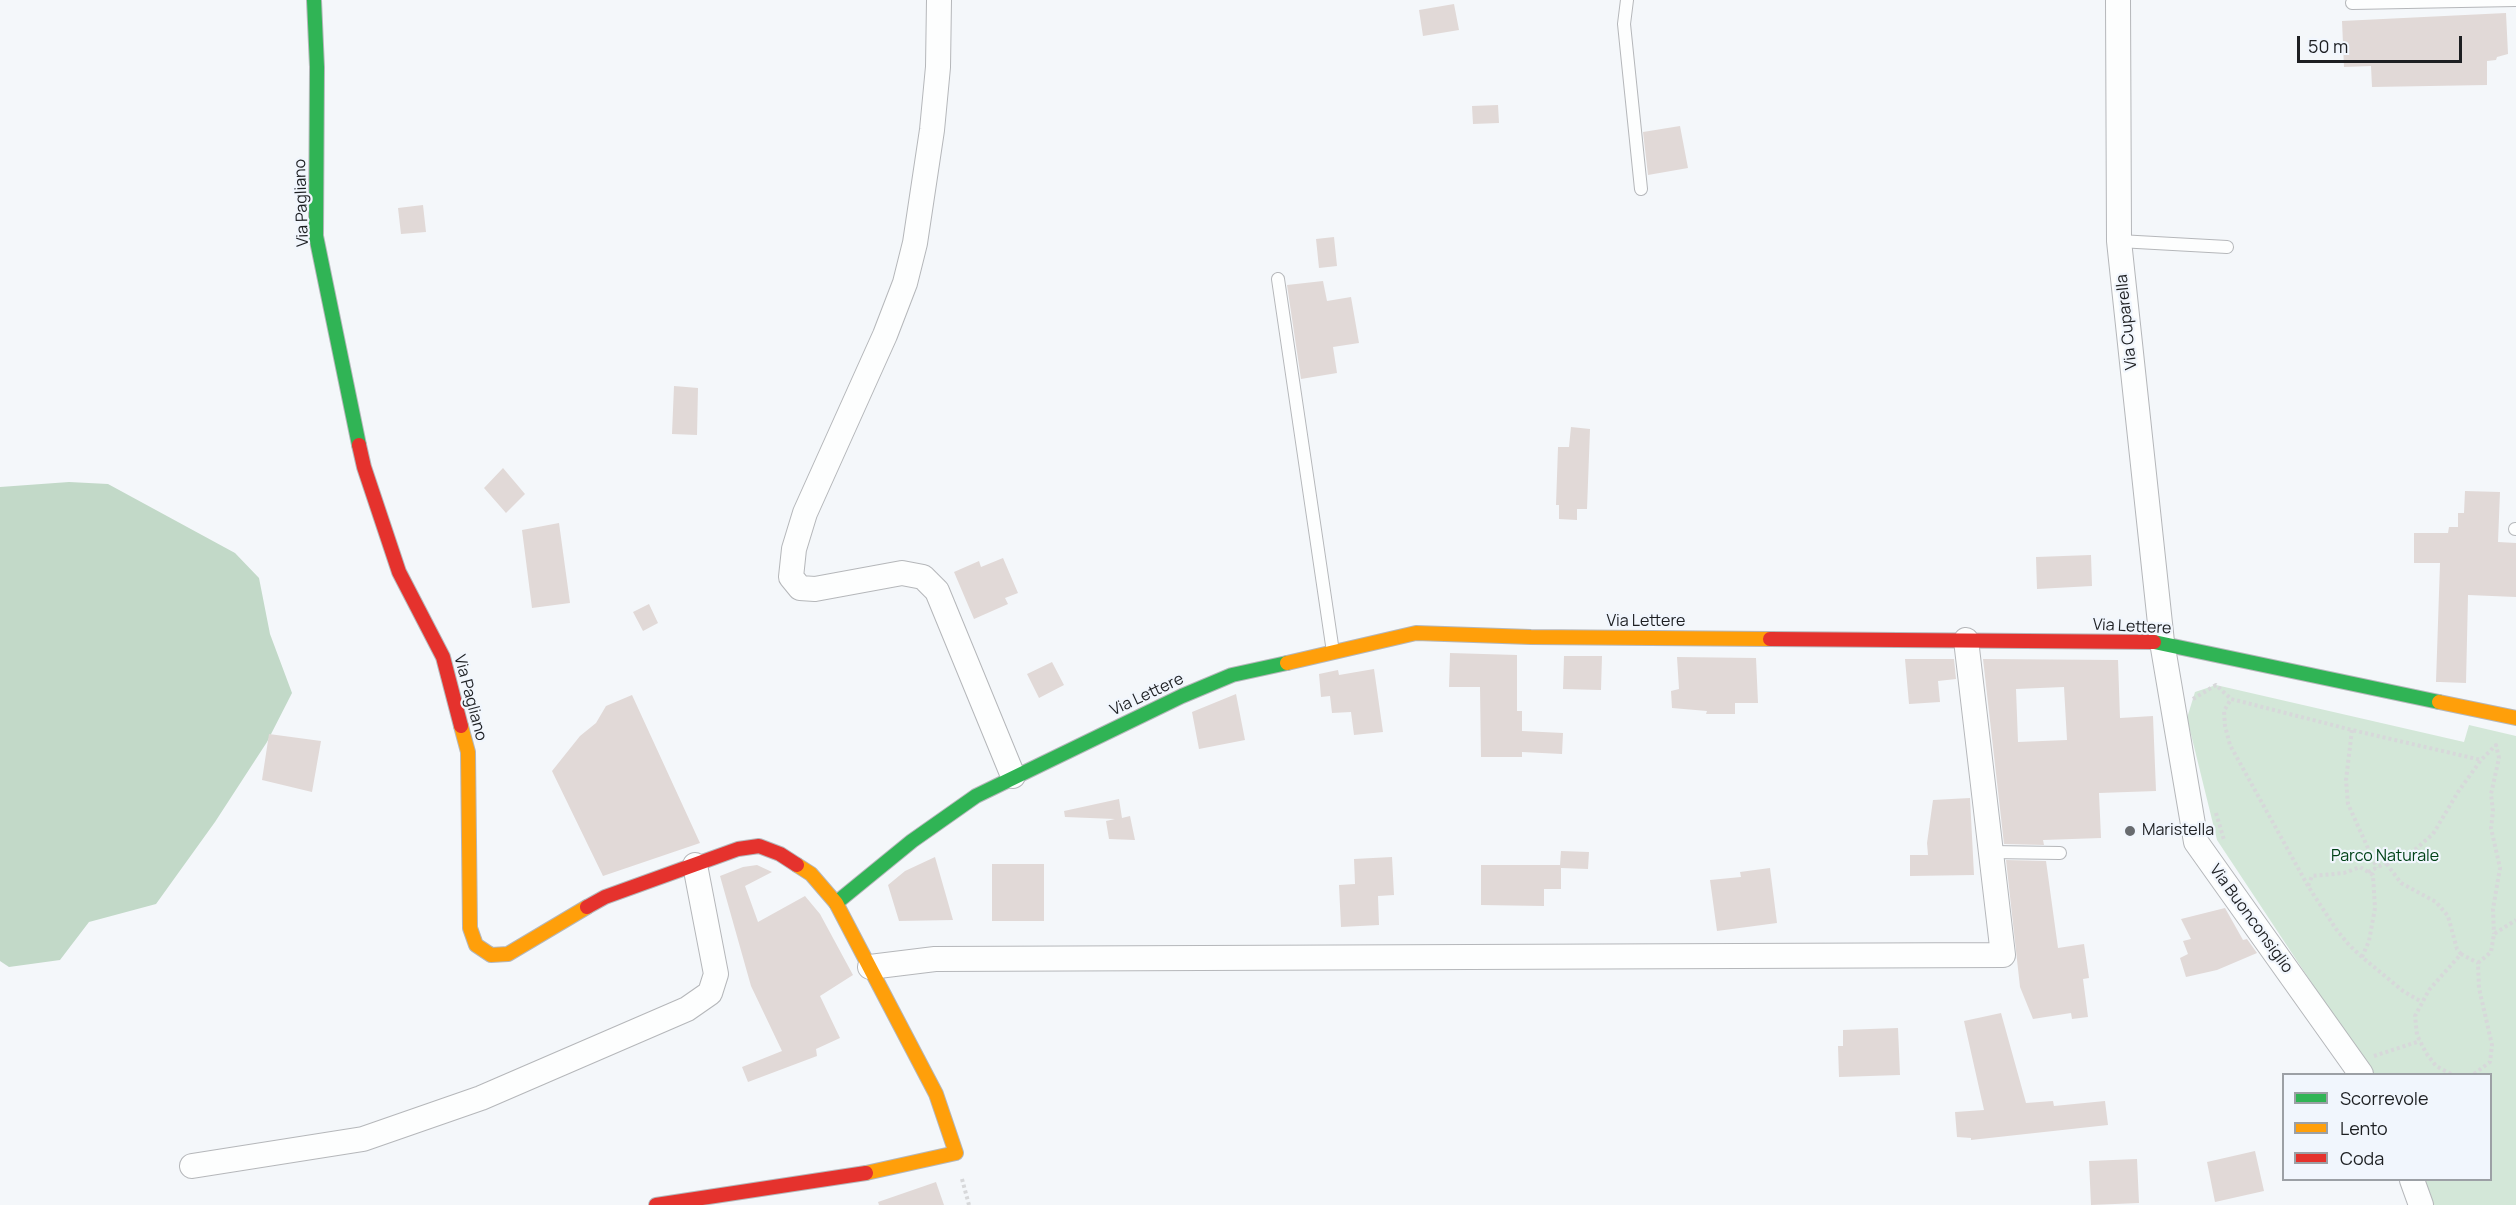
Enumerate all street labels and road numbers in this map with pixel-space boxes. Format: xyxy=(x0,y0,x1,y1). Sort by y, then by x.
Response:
street label: Via Pagliano xyxy=(291,159,313,247)
street label: Via Cuparella xyxy=(2112,273,2142,371)
street label: Via Lettere xyxy=(1607,612,1685,632)
street label: Via Lettere xyxy=(2092,615,2172,639)
street label: Via Pagliano xyxy=(449,653,491,743)
street label: Via Lettere xyxy=(1107,670,1187,720)
street label: Via Buonconsiglio xyxy=(2205,861,2297,977)

